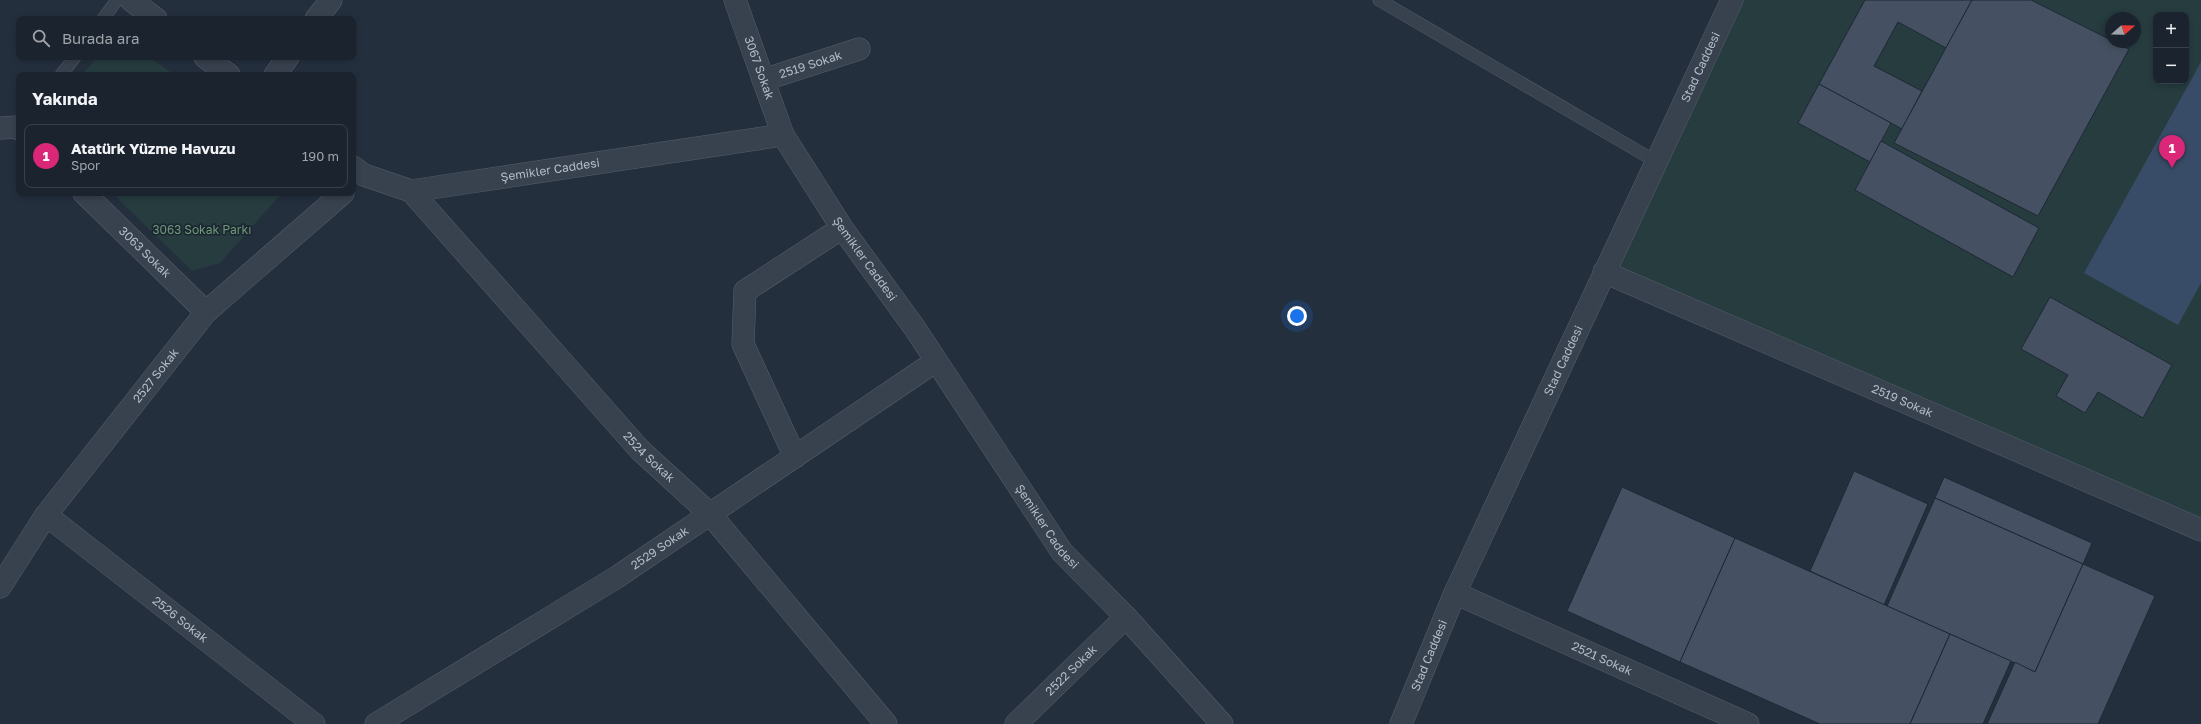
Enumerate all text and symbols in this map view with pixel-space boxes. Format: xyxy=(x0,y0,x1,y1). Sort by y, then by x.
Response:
north arrow xyxy=(2105,12,2141,48)
map controls xyxy=(2153,12,2189,84)
button: + xyxy=(2153,12,2189,48)
search box xyxy=(16,16,356,60)
icon: search xyxy=(30,27,52,49)
text: Burada ara xyxy=(62,29,139,47)
street label: Stad Caddesi xyxy=(1677,30,1723,105)
street label: 3067 Sokak xyxy=(741,34,778,102)
street label: 2519 Sokak xyxy=(777,47,844,81)
button: − xyxy=(2153,48,2189,84)
text: Yakında xyxy=(32,88,98,109)
pin: 1 xyxy=(2159,135,2185,168)
text: Atatürk Yüzme Havuzu xyxy=(71,139,236,157)
text: 1 xyxy=(43,148,49,164)
text: 190 m xyxy=(302,148,339,164)
street label: Şemikler Caddesi xyxy=(500,155,601,184)
text: Spor xyxy=(71,157,100,173)
street label: Şemikler Caddesi xyxy=(830,214,900,304)
park label: 3063 Sokak Parkı xyxy=(152,222,252,237)
street label: 3063 Sokak xyxy=(116,223,175,281)
your location xyxy=(1287,306,1307,326)
street label: Stad Caddesi xyxy=(1540,323,1586,398)
street label: 2527 Sokak xyxy=(129,345,182,406)
street label: 2519 Sokak xyxy=(1870,381,1936,420)
street label: 2524 Sokak xyxy=(620,428,678,485)
street label: Şemikler Caddesi xyxy=(1013,481,1082,572)
street label: 2529 Sokak xyxy=(628,523,691,572)
street label: 2526 Sokak xyxy=(150,593,211,646)
street label: Stad Caddesi xyxy=(1407,618,1450,693)
street label: 2521 Sokak xyxy=(1570,638,1635,678)
street label: 2522 Sokak xyxy=(1042,641,1100,698)

